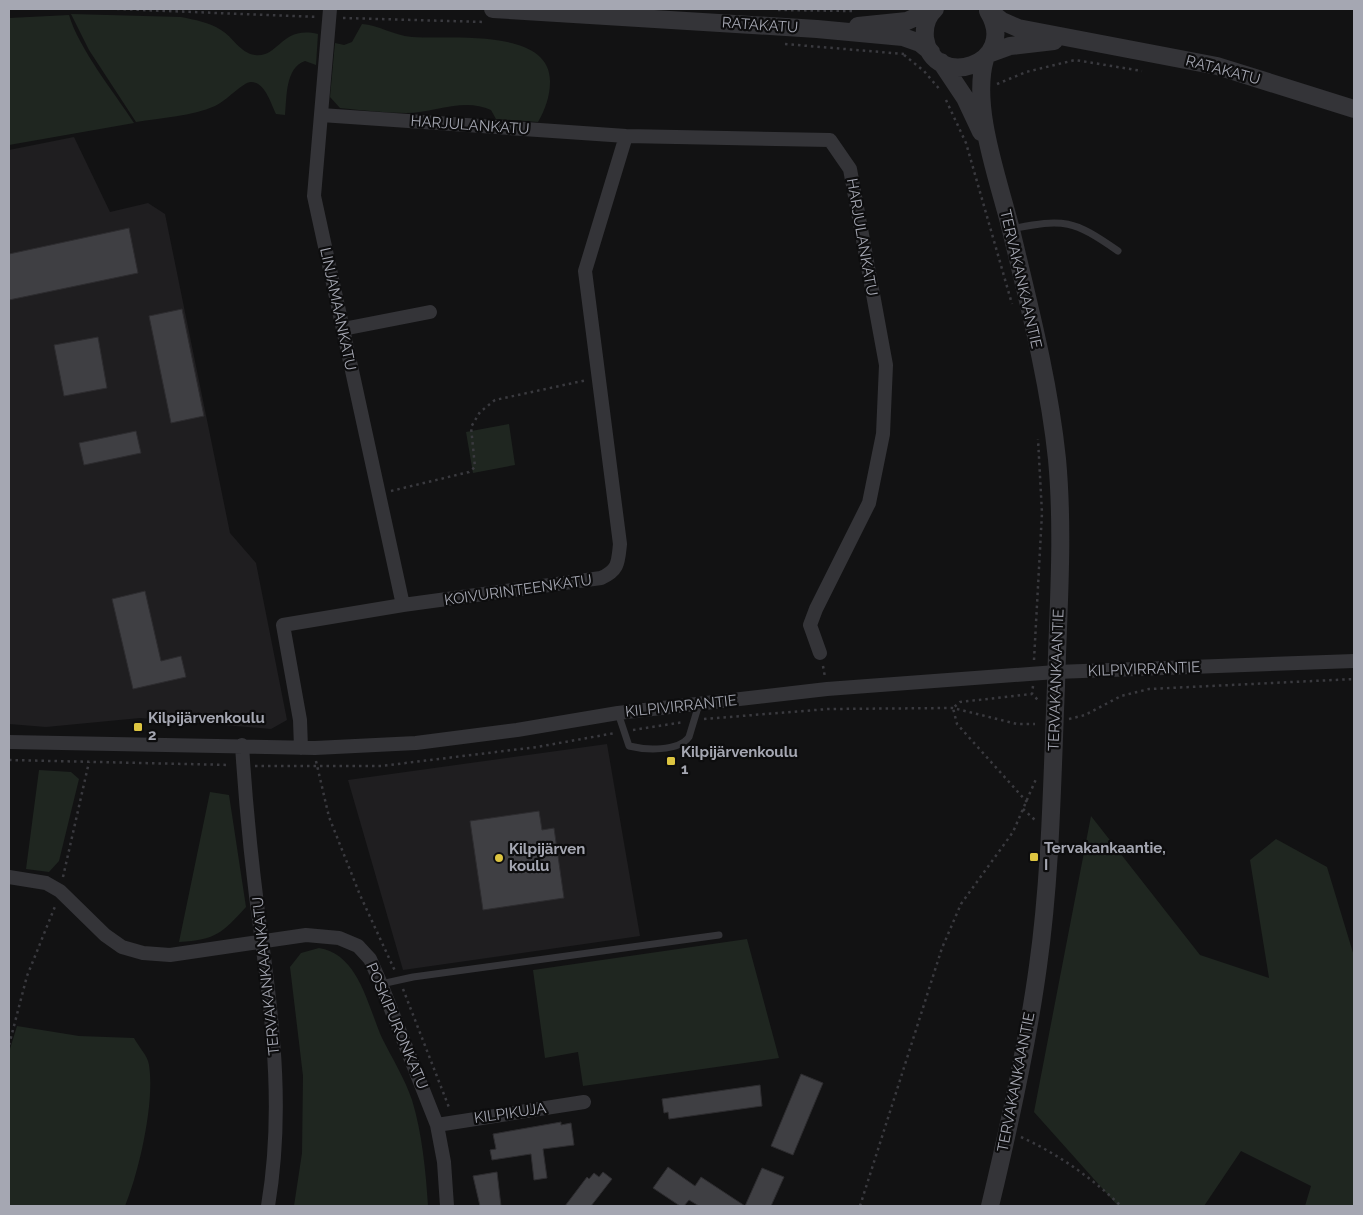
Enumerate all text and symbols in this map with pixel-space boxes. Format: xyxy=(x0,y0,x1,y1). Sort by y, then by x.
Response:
street label: RATAKATU xyxy=(721,13,799,37)
street label: RATAKATU xyxy=(1184,51,1262,89)
street label: HARJULANKATU xyxy=(410,112,530,138)
street label: HARJULANKATU xyxy=(843,177,881,297)
street label: TERVAKANKAANTIE xyxy=(996,208,1046,350)
street label: LINJAMAANKATU xyxy=(316,246,360,372)
street label: KOIVURINTEENKATU xyxy=(443,571,593,609)
street label: TERVAKANKAANTIE xyxy=(1045,609,1067,751)
street label: KILPIVIRRANTIE xyxy=(1088,658,1200,680)
street label: KILPIVIRRANTIE xyxy=(624,691,738,721)
place label: Kilpijärvenkoulu 2 xyxy=(148,709,265,744)
marker: Kilpijärvenkoulu 2 xyxy=(132,721,144,733)
place label: Kilpijärvenkoulu 1 xyxy=(681,743,798,778)
marker: Kilpijärvenkoulu 1 xyxy=(665,755,677,767)
place label: Tervakankaantie, I xyxy=(1044,839,1166,874)
place label: Kilpijärven koulu xyxy=(509,840,585,875)
marker: Tervakankaantie, I xyxy=(1028,851,1040,863)
marker: Kilpijärven koulu xyxy=(493,852,505,864)
street label: TERVAKANKAANKATU xyxy=(249,896,283,1056)
street label: POSKIPURONKATU xyxy=(362,960,432,1092)
street label: TERVAKANKAANTIE xyxy=(994,1011,1038,1153)
street label: KILPIKUJA xyxy=(473,1099,547,1127)

